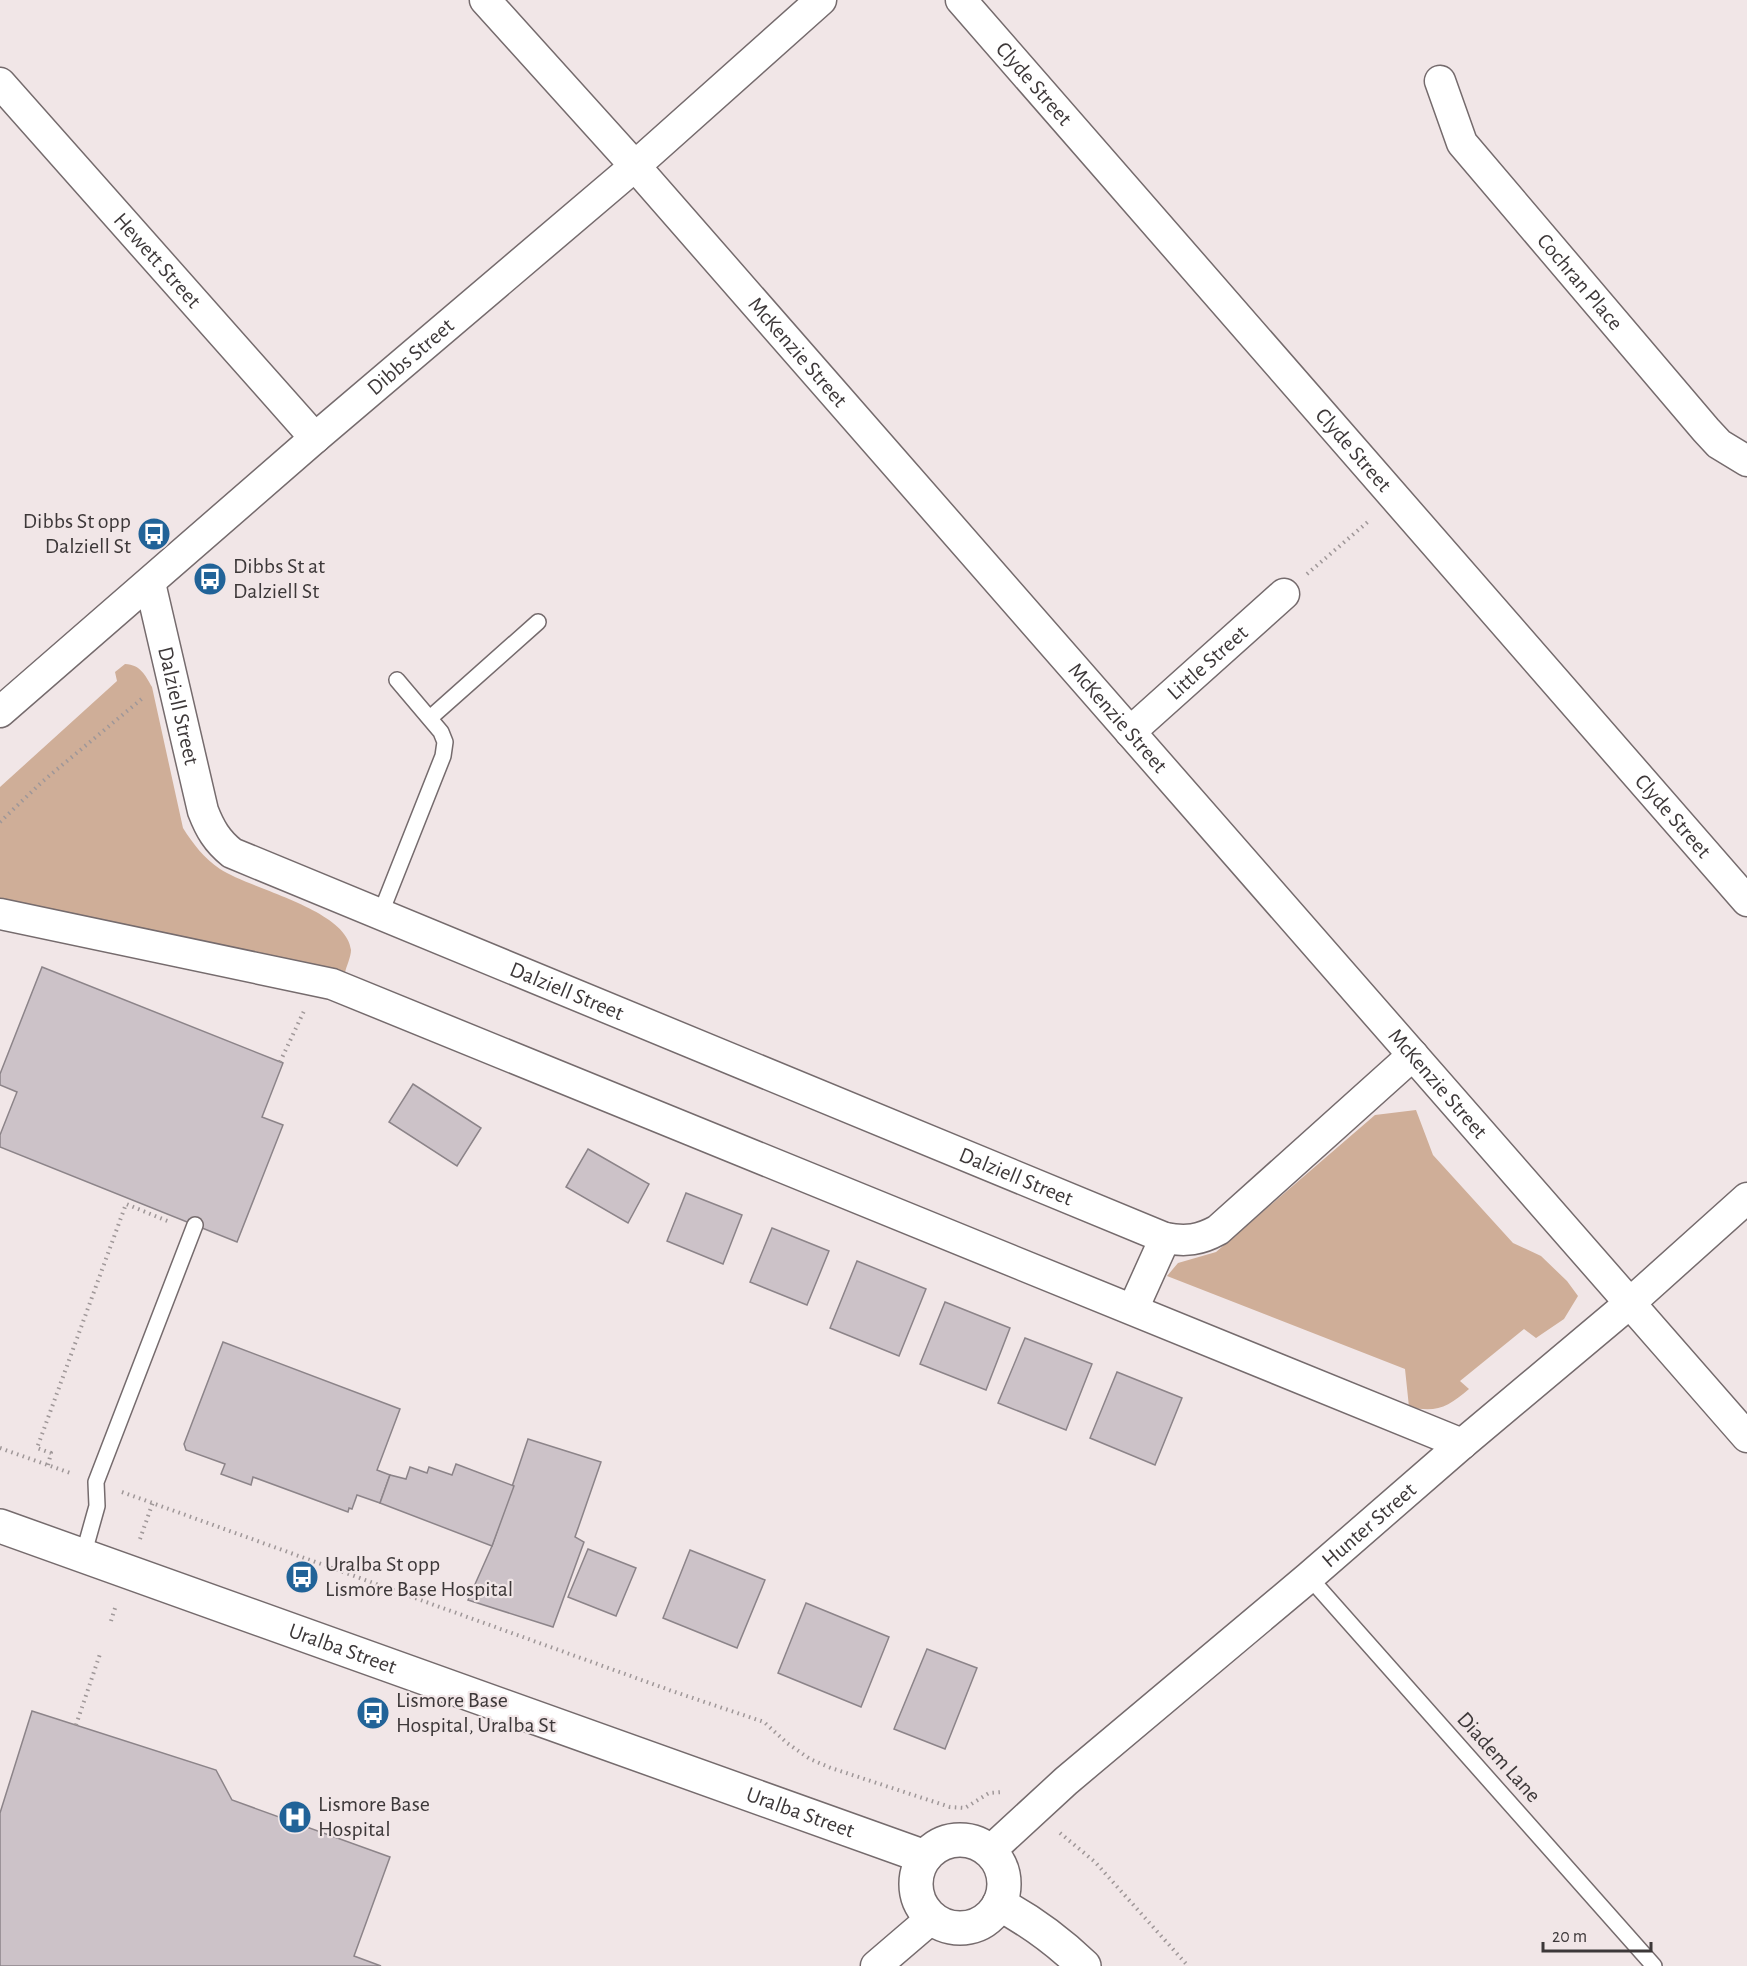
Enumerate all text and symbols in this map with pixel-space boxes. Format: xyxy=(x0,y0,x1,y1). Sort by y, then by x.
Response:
street label: Clyde Street xyxy=(992,38,1076,130)
street label: Hewett Street xyxy=(110,208,205,312)
street label: Cochran Place xyxy=(1533,229,1627,334)
street label: McKenzie Street xyxy=(744,293,851,411)
street label: Dibbs Street xyxy=(363,314,458,399)
street label: Clyde Street xyxy=(1311,404,1396,496)
place label: Dibbs St opp Dalziell St xyxy=(23,510,131,557)
bus stop icon: Dibbs St opp Dalziell St xyxy=(136,516,172,552)
place label: Dibbs St at Dalziell St xyxy=(233,555,325,602)
bus stop icon: Dibbs St at Dalziell St xyxy=(192,561,228,597)
street label: Little Street xyxy=(1163,621,1252,704)
street label: Dalziell Street xyxy=(154,644,203,767)
street label: McKenzie Street xyxy=(1064,659,1171,777)
street label: Clyde Street xyxy=(1631,770,1715,862)
street label: Dalziell Street xyxy=(507,958,627,1024)
street label: McKenzie Street xyxy=(1384,1025,1491,1143)
street label: Dalziell Street xyxy=(956,1143,1076,1210)
street label: Hunter Street xyxy=(1318,1478,1420,1571)
place label: Uralba St opp Lismore Base Hospital xyxy=(325,1553,513,1600)
bus stop icon: Uralba St opp Lismore Base Hospital xyxy=(284,1559,320,1595)
street label: Uralba Street xyxy=(286,1619,400,1678)
place label: Lismore Base Hospital, Uralba St xyxy=(396,1689,556,1736)
bus stop icon: Lismore Base Hospital, Uralba St xyxy=(355,1695,391,1731)
street label: Diadem Lane xyxy=(1453,1708,1545,1806)
street label: Uralba Street xyxy=(743,1783,857,1842)
place label: Lismore Base Hospital xyxy=(318,1793,430,1840)
hospital icon: Lismore Base Hospital xyxy=(277,1799,313,1835)
scale bar xyxy=(1543,1915,1651,1953)
text: 20 m xyxy=(1552,1928,1587,1946)

